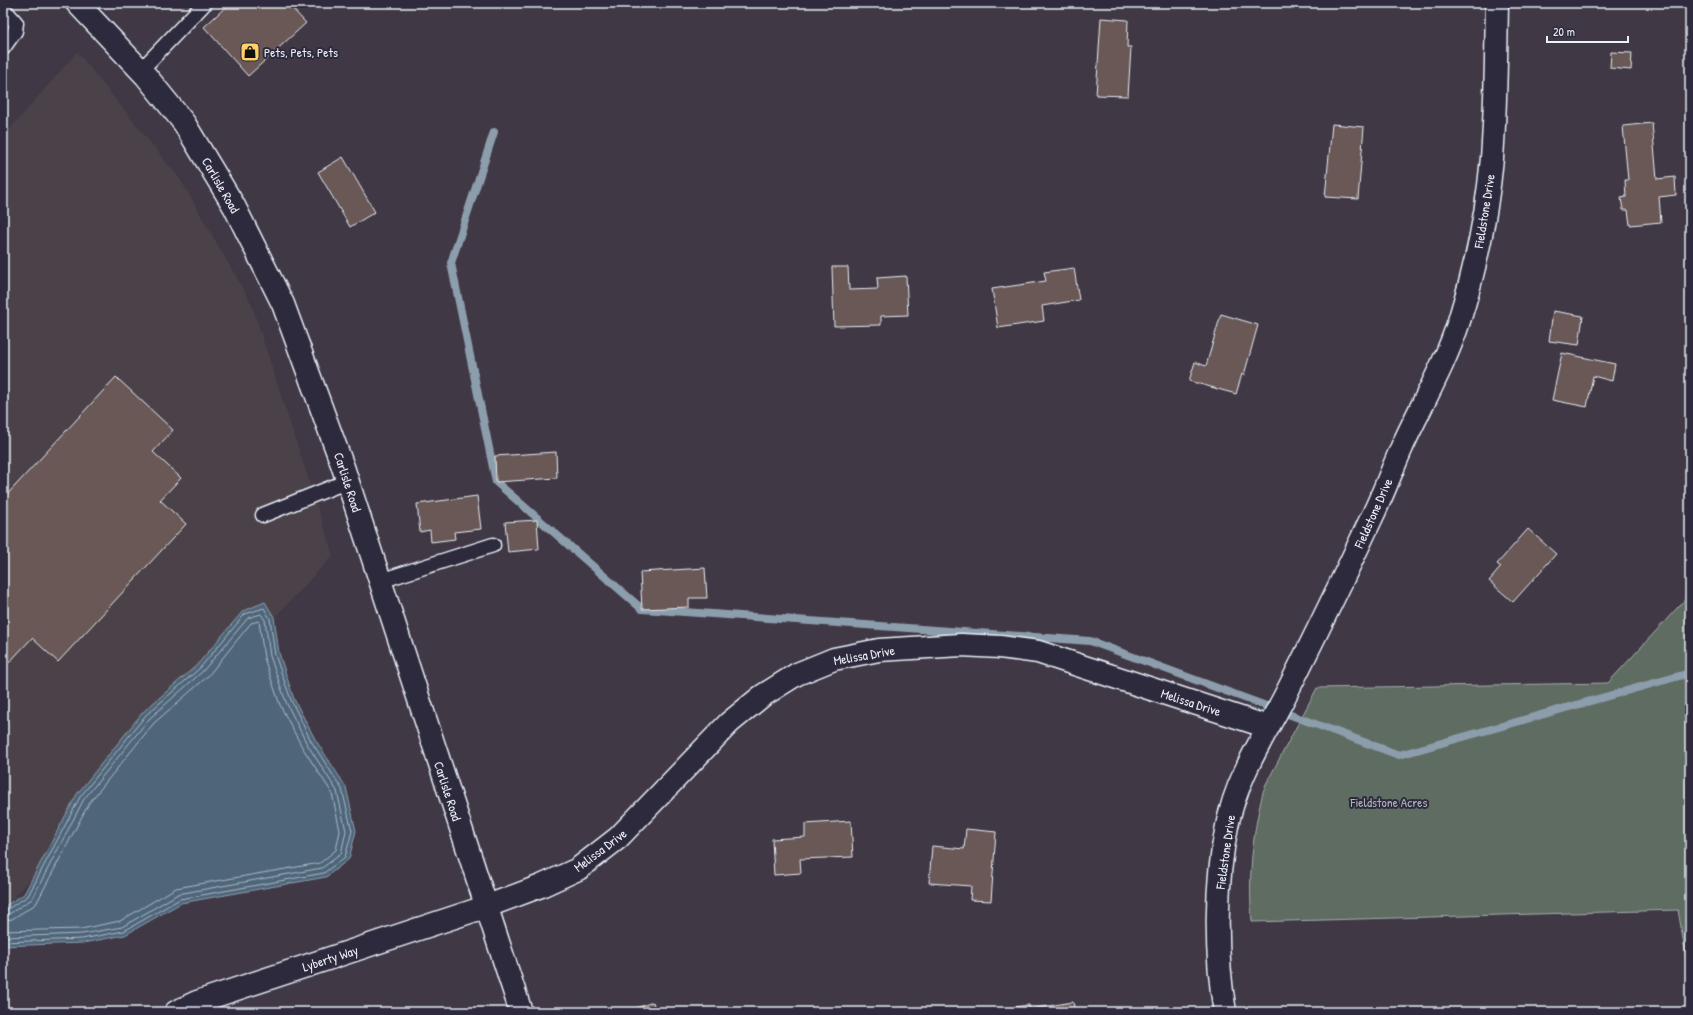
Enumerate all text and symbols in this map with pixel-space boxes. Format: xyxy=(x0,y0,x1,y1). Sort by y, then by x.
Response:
scale bar xyxy=(1547,18,1628,44)
text: 20 m xyxy=(1553,23,1575,40)
shop icon: Pets, Pets, Pets xyxy=(239,41,261,63)
place label: Pets, Pets, Pets xyxy=(264,43,338,61)
street label: Carlisle Road xyxy=(198,154,244,216)
street label: Fieldstone Drive xyxy=(1469,173,1499,250)
street label: Carlisle Road xyxy=(330,450,366,514)
street label: Fieldstone Drive xyxy=(1349,475,1396,552)
street label: Melissa Drive xyxy=(832,641,896,669)
street label: Melissa Drive xyxy=(1159,684,1223,720)
street label: Carlisle Road xyxy=(430,759,466,823)
park label: Fieldstone Acres xyxy=(1350,793,1427,811)
street label: Fieldstone Drive xyxy=(1211,814,1239,891)
street label: Melissa Drive xyxy=(570,824,630,876)
street label: Lyberty Way xyxy=(300,940,361,975)

